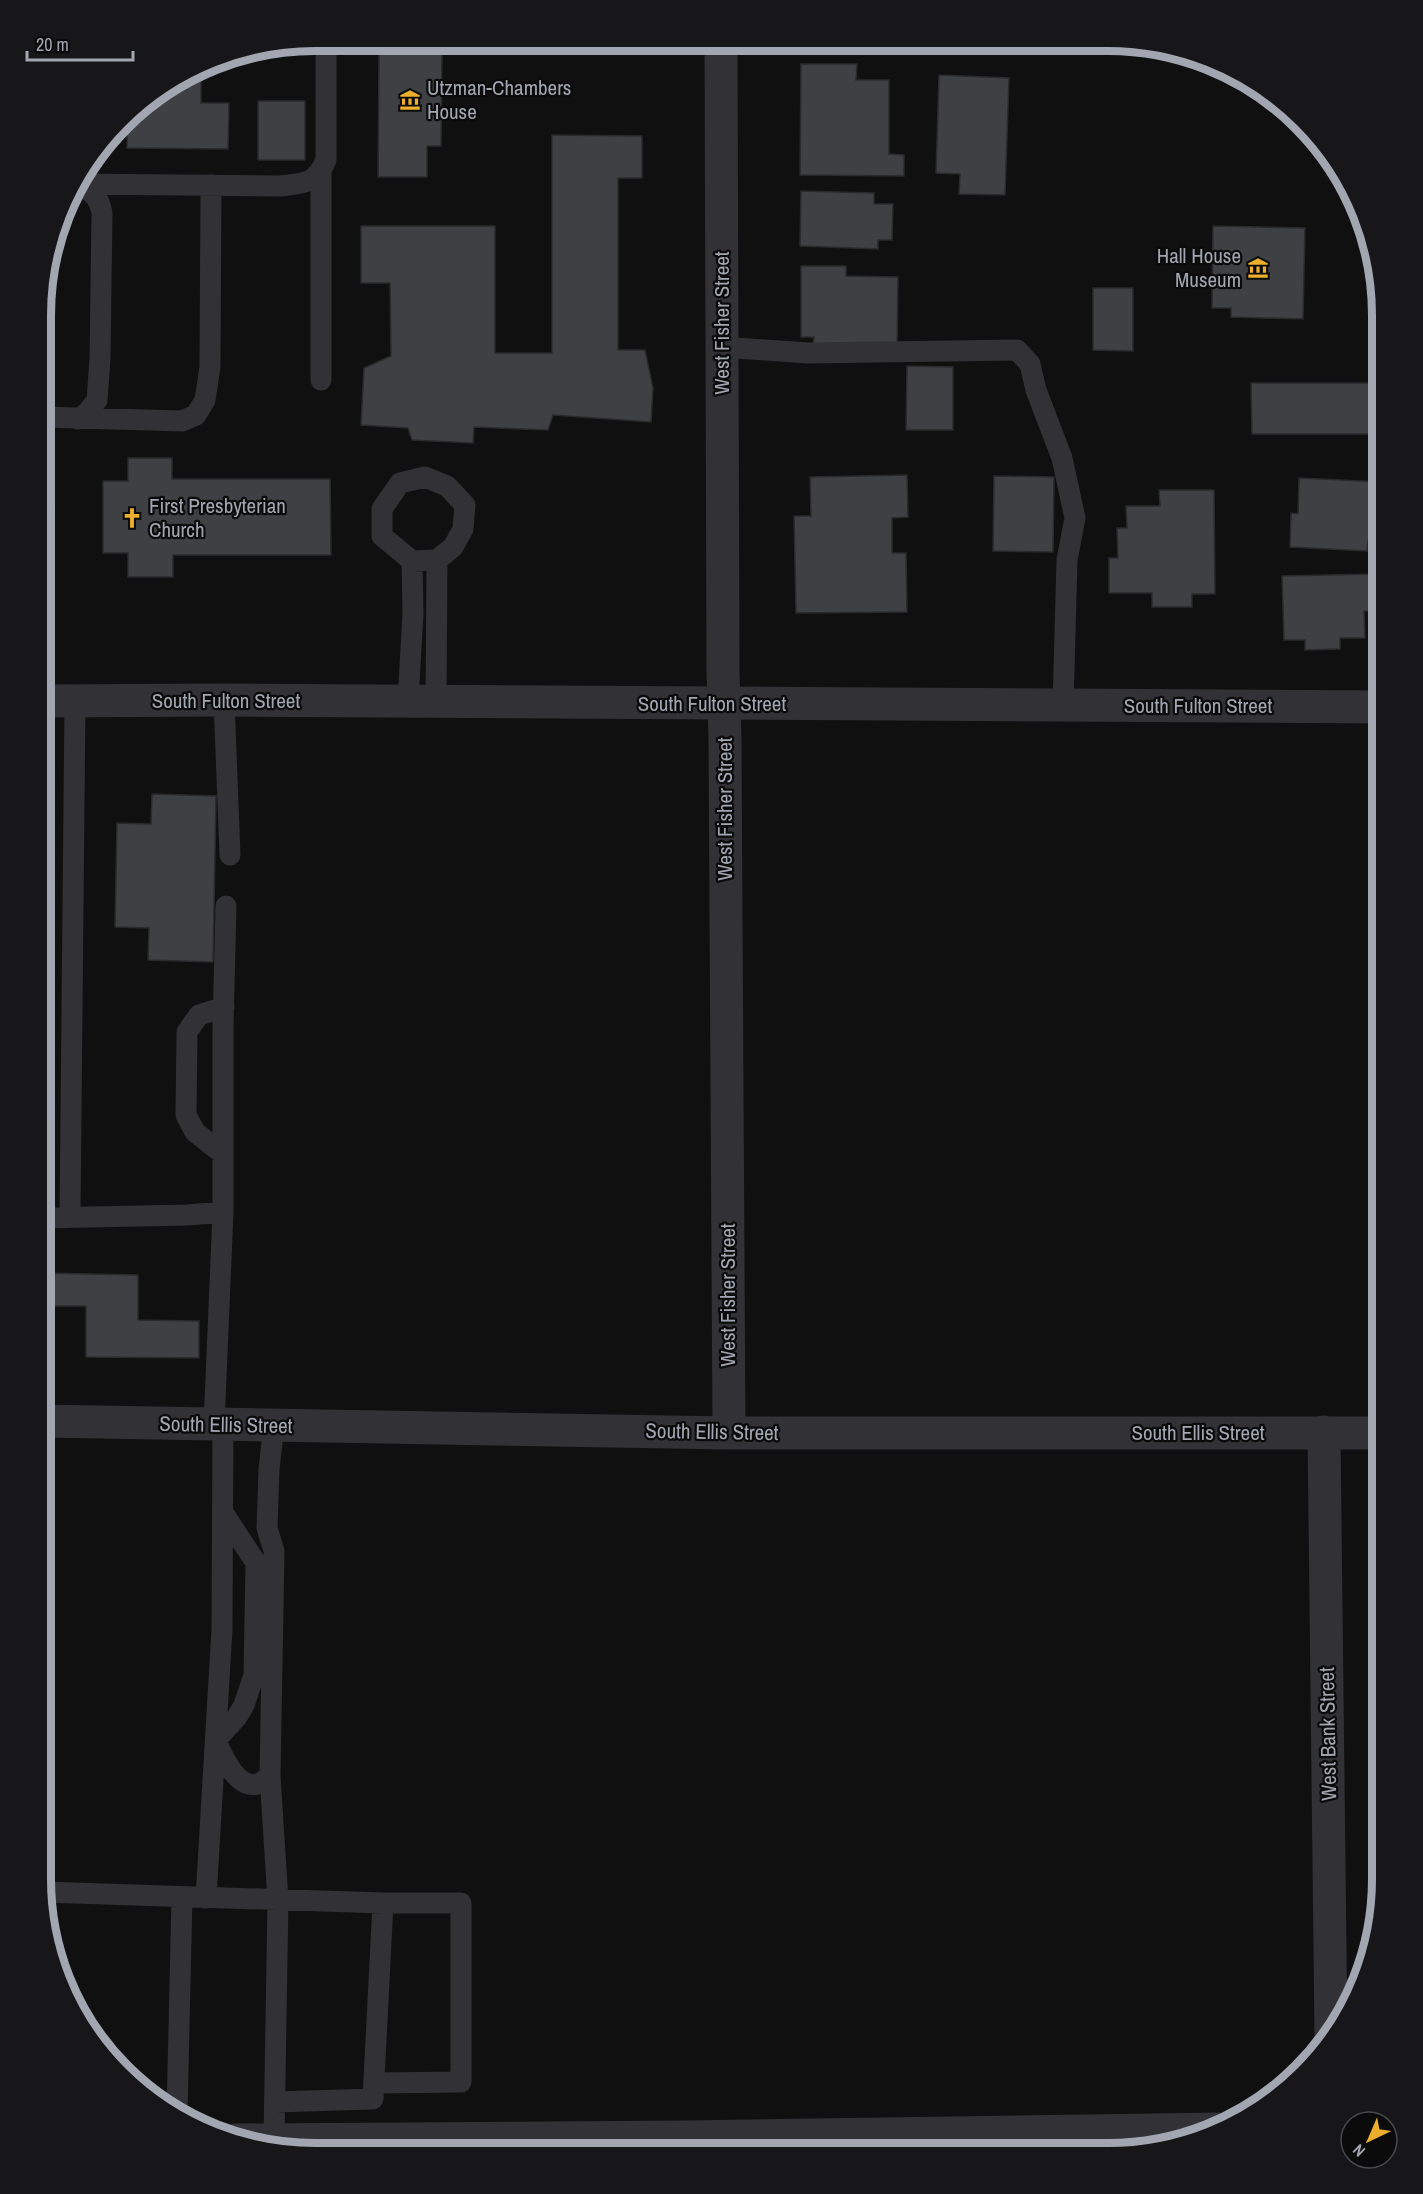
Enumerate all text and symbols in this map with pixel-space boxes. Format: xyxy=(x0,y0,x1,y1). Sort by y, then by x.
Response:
scale bar xyxy=(27,24,134,62)
text: 20 m xyxy=(36,32,69,57)
place label: Utzman-Chambers House xyxy=(427,73,571,126)
museum icon: Utzman-Chambers House xyxy=(398,88,422,112)
place label: Hall House Museum xyxy=(1157,241,1241,294)
street label: West Fisher Street xyxy=(707,251,736,395)
museum icon: Hall House Museum xyxy=(1246,256,1270,280)
place label: First Presbyterian Church xyxy=(149,491,286,544)
church icon: First Presbyterian Church xyxy=(120,506,144,530)
street label: South Fulton Street xyxy=(152,686,300,715)
street label: South Fulton Street xyxy=(638,689,786,718)
street label: South Fulton Street xyxy=(1124,691,1272,720)
street label: West Fisher Street xyxy=(710,737,739,881)
street label: West Fisher Street xyxy=(713,1223,742,1367)
street label: South Ellis Street xyxy=(159,1409,293,1440)
street label: South Ellis Street xyxy=(645,1416,779,1447)
street label: South Ellis Street xyxy=(1131,1418,1265,1447)
street label: West Bank Street xyxy=(1312,1667,1343,1801)
north arrow xyxy=(1339,2110,1399,2170)
text: N xyxy=(1348,2140,1370,2162)

